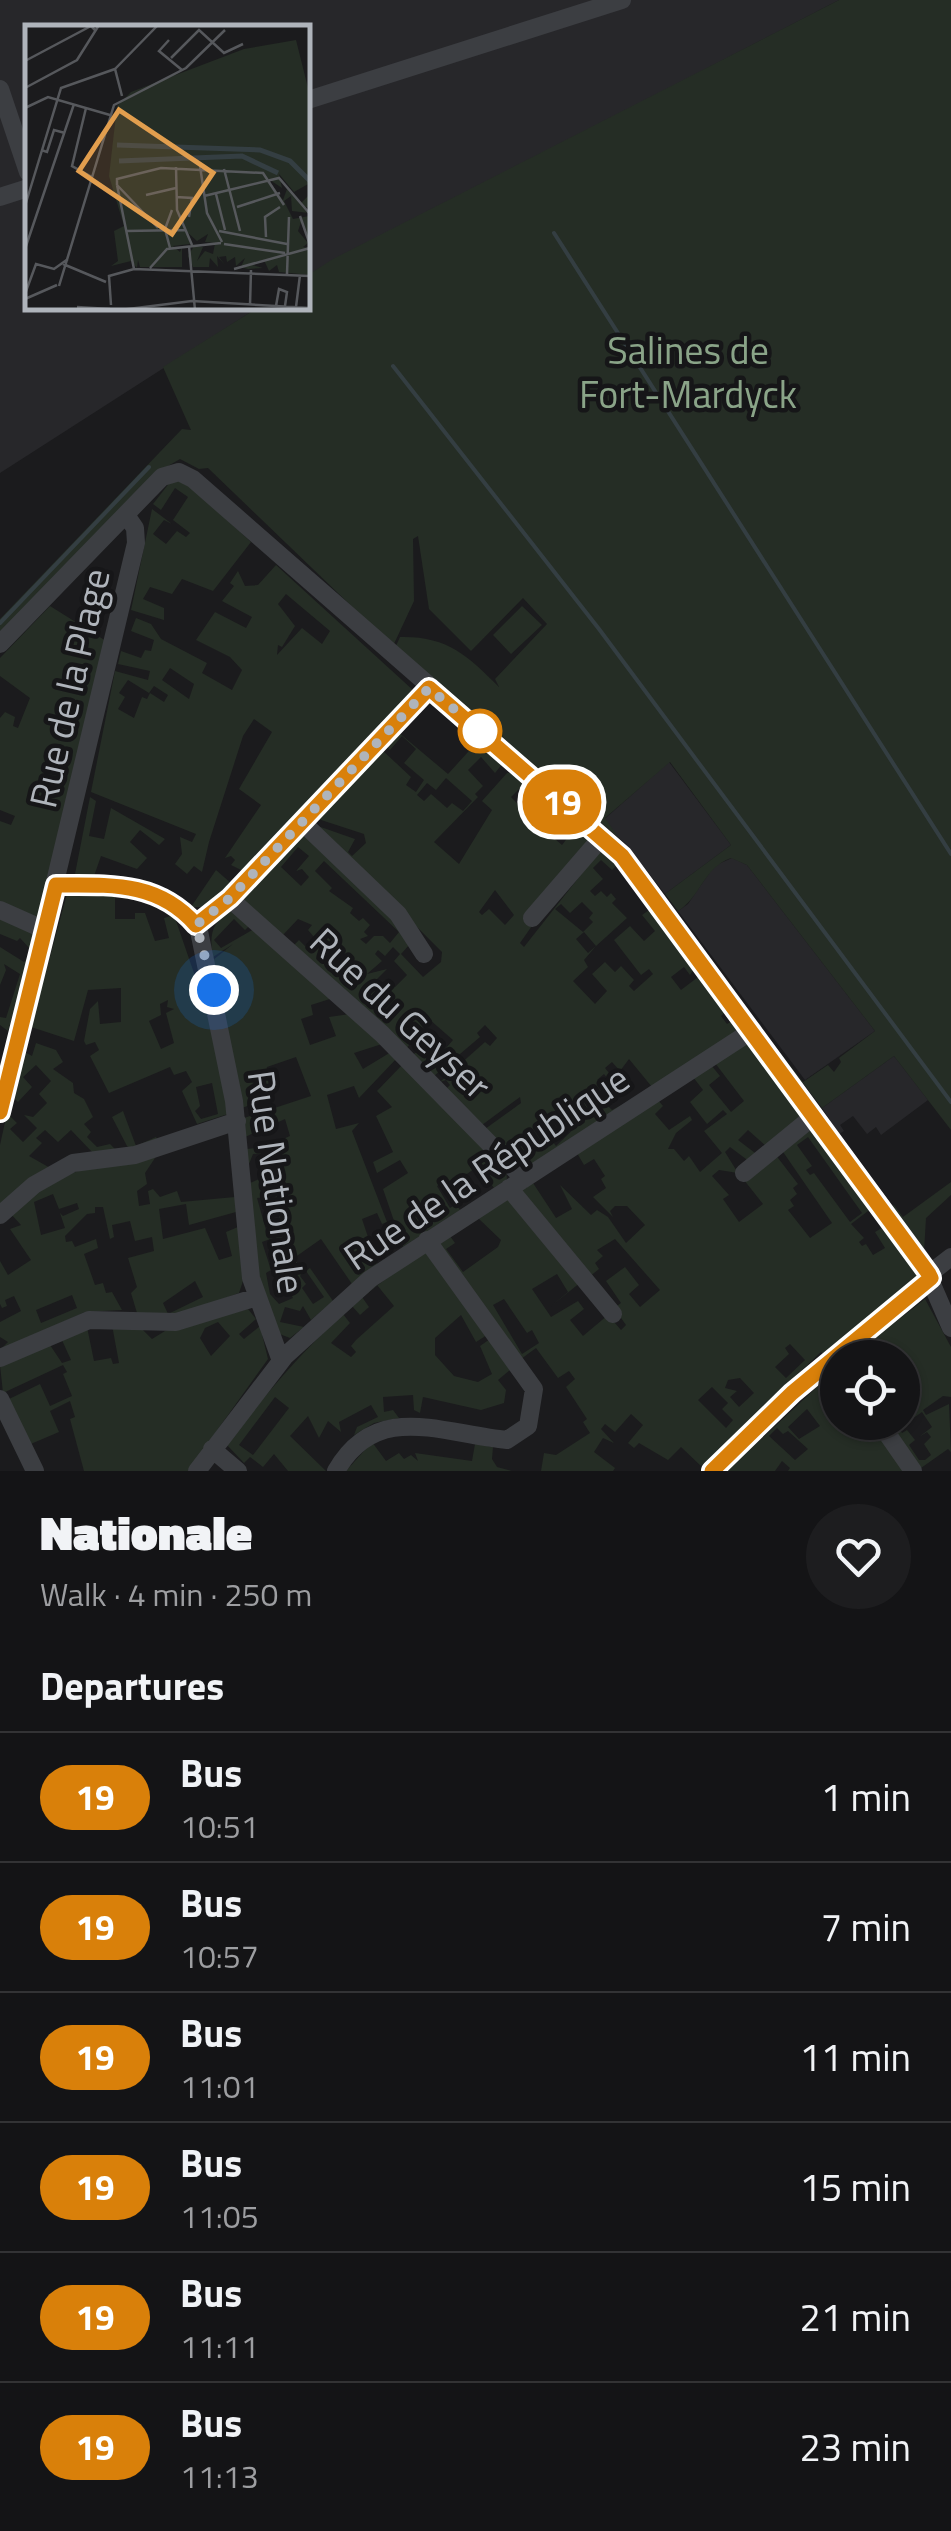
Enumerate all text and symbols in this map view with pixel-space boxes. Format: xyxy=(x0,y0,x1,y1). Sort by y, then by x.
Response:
inset map xyxy=(25,25,310,310)
park label: Salines de Fort-Mardyck xyxy=(579,321,797,423)
street label: Rue de la Plage xyxy=(13,563,125,813)
unlabelled marker xyxy=(459,710,501,752)
line badge: 19 xyxy=(517,770,607,834)
text: 19 xyxy=(542,775,582,829)
street label: Rue du Geyser xyxy=(297,913,505,1113)
your location xyxy=(189,965,239,1015)
street label: Rue de la République xyxy=(331,1050,641,1284)
street label: Rue Nationale xyxy=(233,1067,321,1297)
map controls xyxy=(820,1340,920,1440)
button: locate xyxy=(820,1340,920,1440)
text: Nationale xyxy=(40,1496,252,1569)
button: heart xyxy=(806,1504,911,1609)
text: Walk · 4 min · 250 m xyxy=(40,1570,312,1618)
text: Departures xyxy=(40,1657,224,1715)
text: Bus xyxy=(180,1744,242,1802)
text: 1 min xyxy=(821,1768,911,1826)
text: 19 xyxy=(75,1770,115,1824)
text: 10:51 xyxy=(180,1802,259,1850)
text: Bus xyxy=(180,1874,242,1932)
text: 7 min xyxy=(821,1898,911,1956)
text: 19 xyxy=(75,1900,115,1954)
text: 10:57 xyxy=(180,1932,259,1980)
text: Bus xyxy=(180,2004,242,2062)
text: 11 min xyxy=(800,2028,911,2086)
text: 19 xyxy=(75,2030,115,2084)
text: 11:01 xyxy=(180,2062,259,2110)
text: Bus xyxy=(180,2134,242,2192)
text: 15 min xyxy=(800,2158,911,2216)
text: 19 xyxy=(75,2160,115,2214)
text: 11:05 xyxy=(180,2192,259,2240)
text: Bus xyxy=(180,2264,242,2322)
text: 21 min xyxy=(800,2288,911,2346)
text: 19 xyxy=(75,2290,115,2344)
text: 11:11 xyxy=(180,2322,259,2370)
text: Bus xyxy=(180,2394,242,2452)
text: 23 min xyxy=(800,2418,911,2476)
text: 19 xyxy=(75,2420,115,2474)
text: 11:13 xyxy=(180,2452,259,2500)

